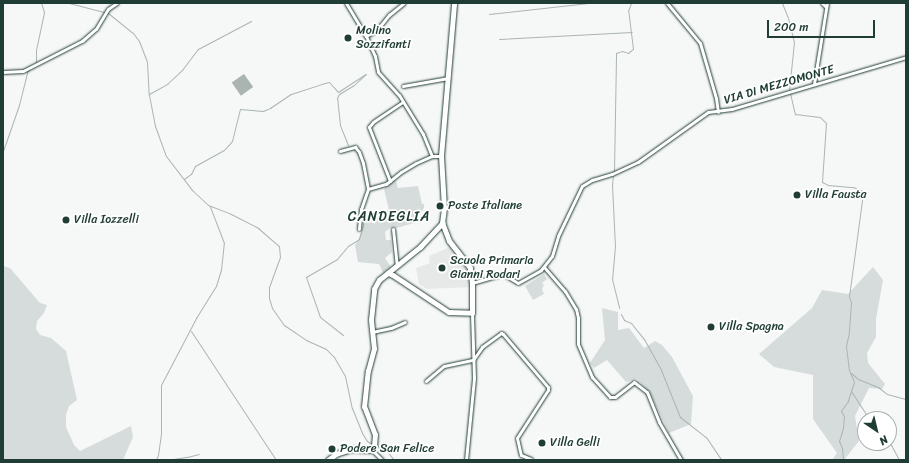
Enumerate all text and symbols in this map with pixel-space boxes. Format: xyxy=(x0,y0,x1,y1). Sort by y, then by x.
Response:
scale bar xyxy=(769,12,877,38)
text: 200 m xyxy=(774,16,808,38)
place label: Molino Sozzifanti xyxy=(356,24,411,52)
marker: Molino Sozzifanti xyxy=(343,33,353,43)
street label: VIA DI MEZZOMONTE xyxy=(722,62,836,108)
place label: Villa Fausta xyxy=(805,188,867,202)
marker: Villa Fausta xyxy=(792,190,802,200)
place label: Poste Italiane xyxy=(448,199,523,213)
marker: Poste Italiane xyxy=(435,201,445,211)
district label: CANDEGLIA xyxy=(348,209,430,225)
place label: Villa Iozzelli xyxy=(74,213,139,227)
marker: Villa Iozzelli xyxy=(61,215,71,225)
place label: Scuola Primaria Gianni Rodari xyxy=(450,254,534,282)
marker: Scuola Primaria Gianni Rodari xyxy=(437,263,447,273)
place label: Villa Spagna xyxy=(719,320,784,334)
marker: Villa Spagna xyxy=(706,322,716,332)
north arrow xyxy=(857,411,897,451)
text: N xyxy=(875,430,892,450)
place label: Villa Gelli xyxy=(550,436,600,450)
marker: Villa Gelli xyxy=(537,438,547,448)
place label: Podere San Felice xyxy=(340,442,434,456)
marker: Podere San Felice xyxy=(327,444,337,454)

